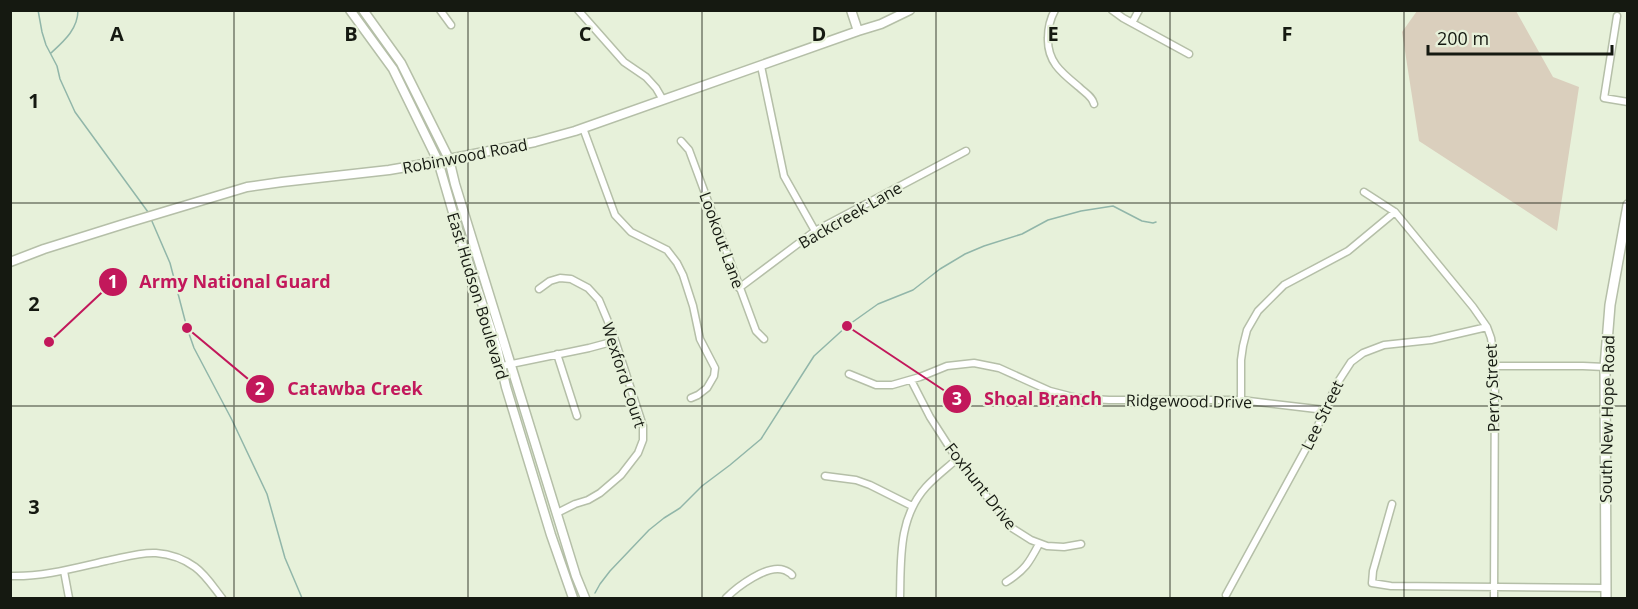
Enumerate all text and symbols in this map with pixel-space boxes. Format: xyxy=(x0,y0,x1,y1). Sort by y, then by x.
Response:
scale bar xyxy=(1428,18,1612,56)
text: A xyxy=(110,20,124,47)
text: B xyxy=(344,20,358,47)
text: C xyxy=(579,20,592,47)
text: D xyxy=(812,20,826,47)
text: E xyxy=(1047,20,1059,47)
text: F xyxy=(1282,20,1292,47)
text: 200 m xyxy=(1437,26,1489,50)
text: 1 xyxy=(28,87,40,114)
street label: Robinwood Road xyxy=(401,133,529,179)
street label: Backcreek Lane xyxy=(794,176,906,254)
street label: Lookout Lane xyxy=(694,189,750,291)
street label: East Hudson Boulevard xyxy=(442,210,514,382)
callout: Army National Guard xyxy=(98,264,343,300)
text: 1 xyxy=(108,269,118,293)
text: Army National Guard xyxy=(139,269,331,293)
text: 2 xyxy=(28,290,40,317)
street label: Wexford Court xyxy=(597,320,651,431)
street label: South New Hope Road xyxy=(1595,335,1619,503)
street label: Perry Street xyxy=(1479,343,1505,433)
callout: Catawba Creek xyxy=(245,371,435,407)
text: 2 xyxy=(255,376,265,400)
text: Catawba Creek xyxy=(287,376,424,400)
street label: Lee Street xyxy=(1296,376,1348,454)
callout: Shoal Branch xyxy=(942,381,1114,417)
text: 3 xyxy=(952,386,962,410)
text: Shoal Branch xyxy=(984,386,1102,410)
street label: Ridgewood Drive xyxy=(1126,389,1252,413)
street label: Foxhunt Drive xyxy=(940,438,1022,534)
text: 3 xyxy=(28,493,40,520)

